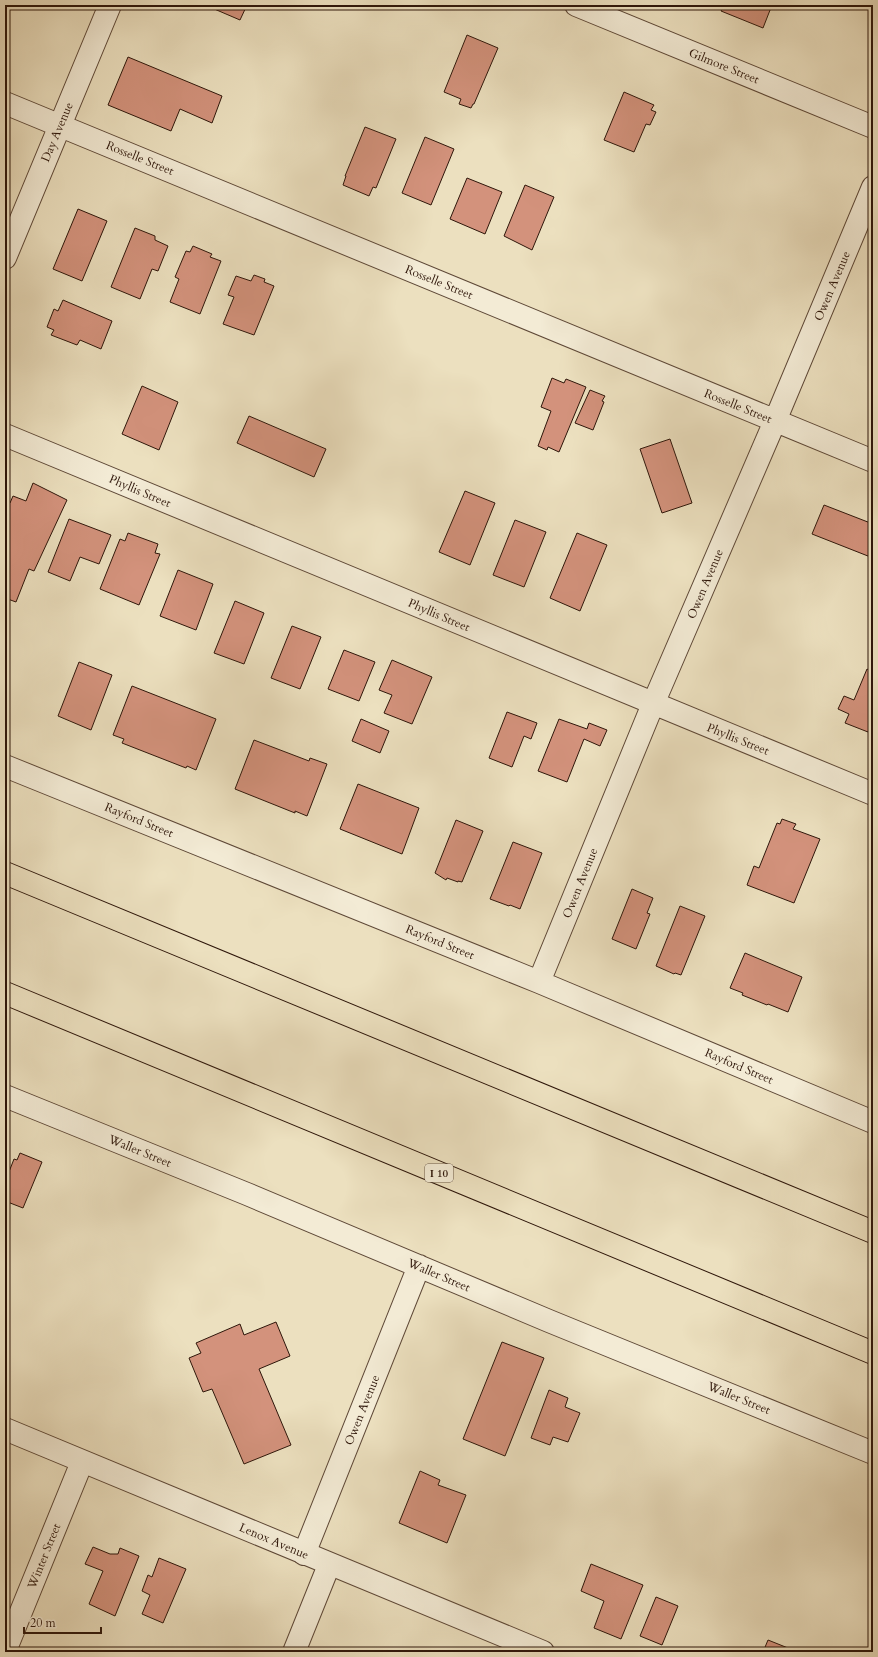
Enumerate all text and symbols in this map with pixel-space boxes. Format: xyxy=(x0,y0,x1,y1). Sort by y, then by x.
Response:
street label: Gilmore Street xyxy=(686,45,762,87)
street label: Day Avenue xyxy=(37,100,77,164)
street label: Rosselle Street xyxy=(104,137,177,179)
street label: Owen Avenue xyxy=(810,249,854,323)
street label: Rosselle Street xyxy=(403,261,476,303)
street label: Rosselle Street xyxy=(702,385,775,427)
street label: Phyllis Street xyxy=(107,471,174,511)
street label: Owen Avenue xyxy=(683,547,727,621)
street label: Phyllis Street xyxy=(406,595,473,635)
street label: Phyllis Street xyxy=(705,719,772,759)
street label: Rayford Street xyxy=(102,799,176,841)
street label: Owen Avenue xyxy=(559,846,601,920)
street label: Rayford Street xyxy=(403,921,477,963)
street label: Rayford Street xyxy=(702,1044,776,1088)
street label: Waller Street xyxy=(105,1131,174,1171)
road number: I 10 xyxy=(425,1164,453,1182)
street label: Waller Street xyxy=(404,1254,473,1295)
street label: Owen Avenue xyxy=(341,1373,383,1447)
street label: Waller Street xyxy=(704,1378,773,1418)
street label: Lenox Avenue xyxy=(237,1519,311,1563)
street label: Winter Street xyxy=(23,1521,64,1592)
scale bar xyxy=(24,1609,101,1635)
text: 20 m xyxy=(30,1615,57,1631)

